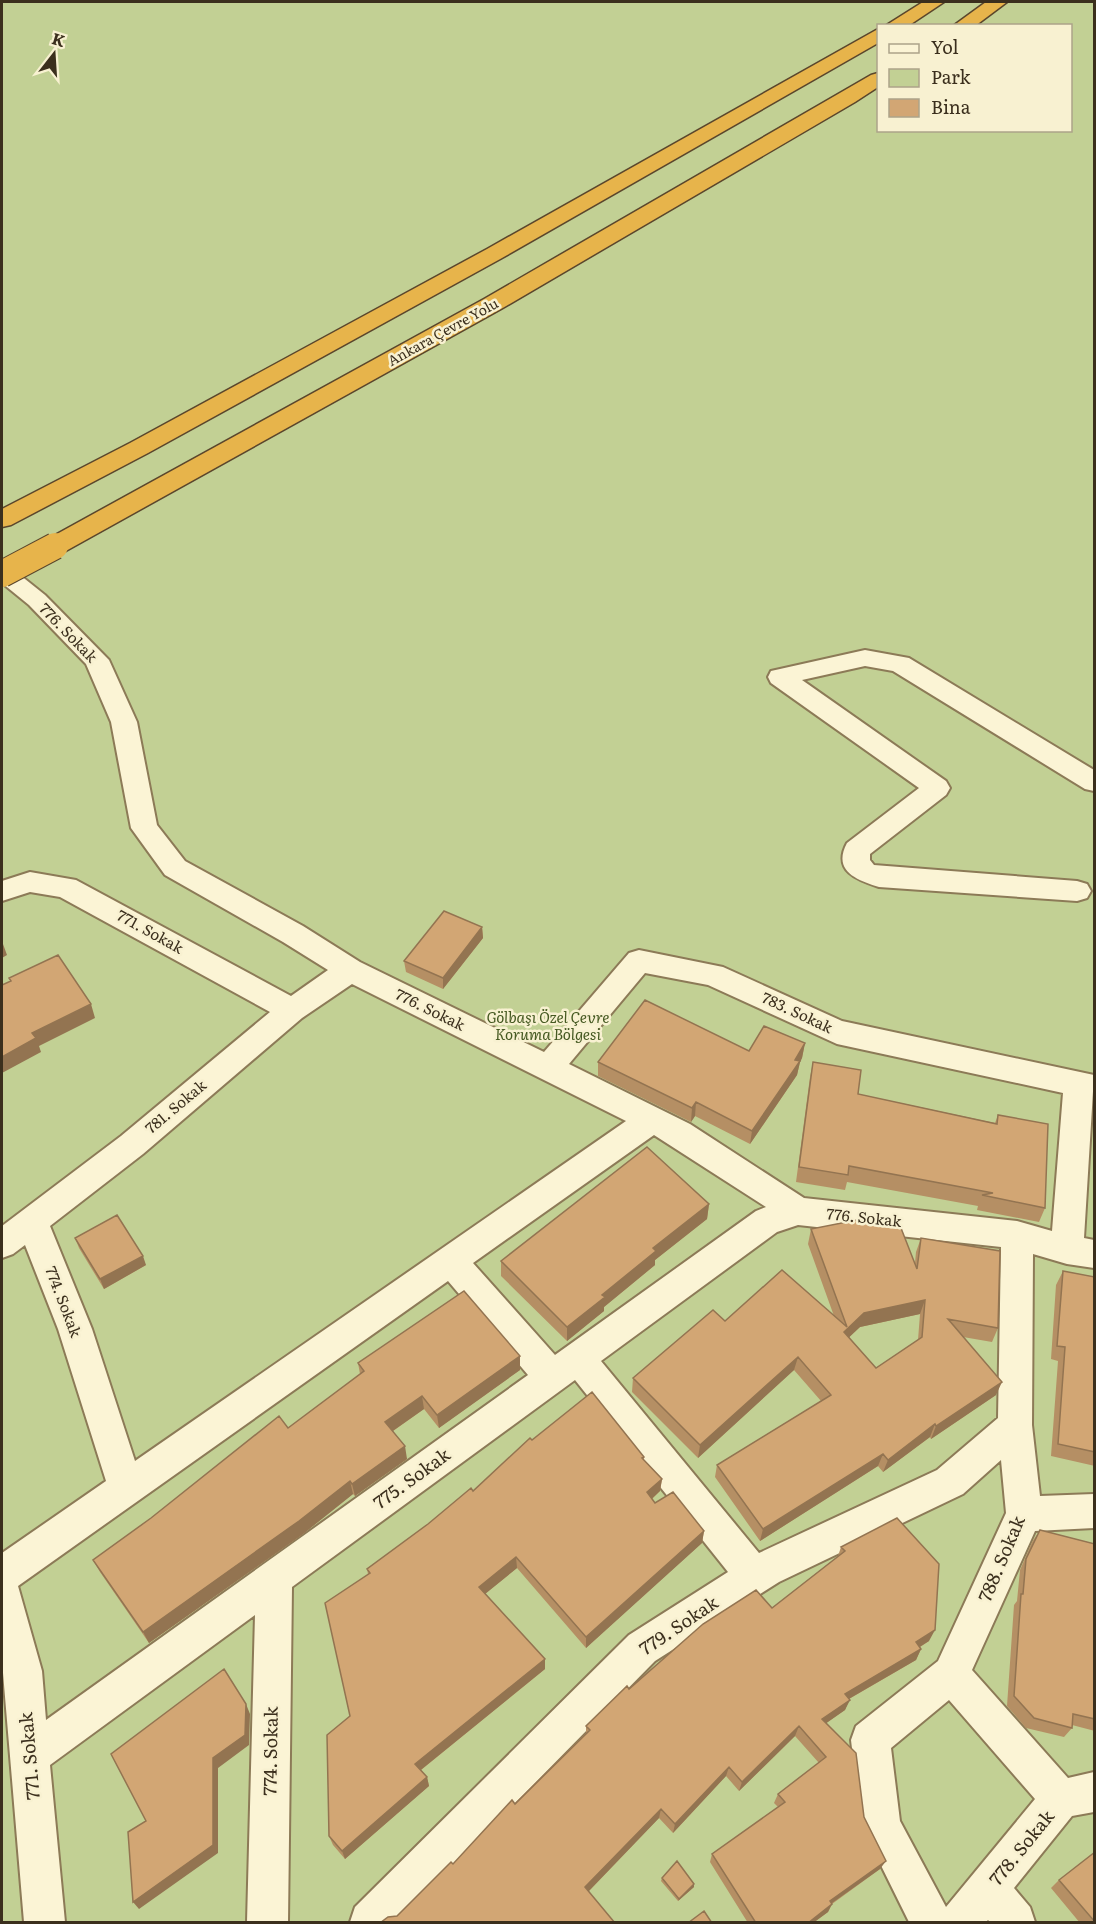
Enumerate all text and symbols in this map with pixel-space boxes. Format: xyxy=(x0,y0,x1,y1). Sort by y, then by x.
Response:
north arrow xyxy=(24,24,84,84)
legend xyxy=(877,24,1072,132)
text: K xyxy=(49,25,69,52)
text: Yol xyxy=(931,33,959,60)
text: Park xyxy=(931,63,972,90)
text: Bina xyxy=(931,93,971,120)
street label: Ankara Çevre Yolu xyxy=(383,292,502,370)
street label: 776. Sokak xyxy=(35,597,104,668)
street label: 771. Sokak xyxy=(113,903,189,959)
street label: 776. Sokak xyxy=(392,982,470,1036)
street label: 783. Sokak xyxy=(758,985,838,1038)
park label: Gölbaşı Özel Çevre Koruma Bölgesi xyxy=(487,1005,609,1045)
street label: 781. Sokak xyxy=(139,1073,211,1138)
street label: 776. Sokak xyxy=(826,1201,904,1232)
street label: 774. Sokak xyxy=(40,1263,89,1341)
street label: 775. Sokak xyxy=(367,1440,456,1515)
street label: 788. Sokak xyxy=(970,1510,1031,1606)
street label: 779. Sokak xyxy=(633,1588,724,1661)
street label: 774. Sokak xyxy=(255,1705,284,1796)
street label: 771. Sokak xyxy=(11,1710,46,1801)
street label: 778. Sokak xyxy=(982,1803,1060,1891)

